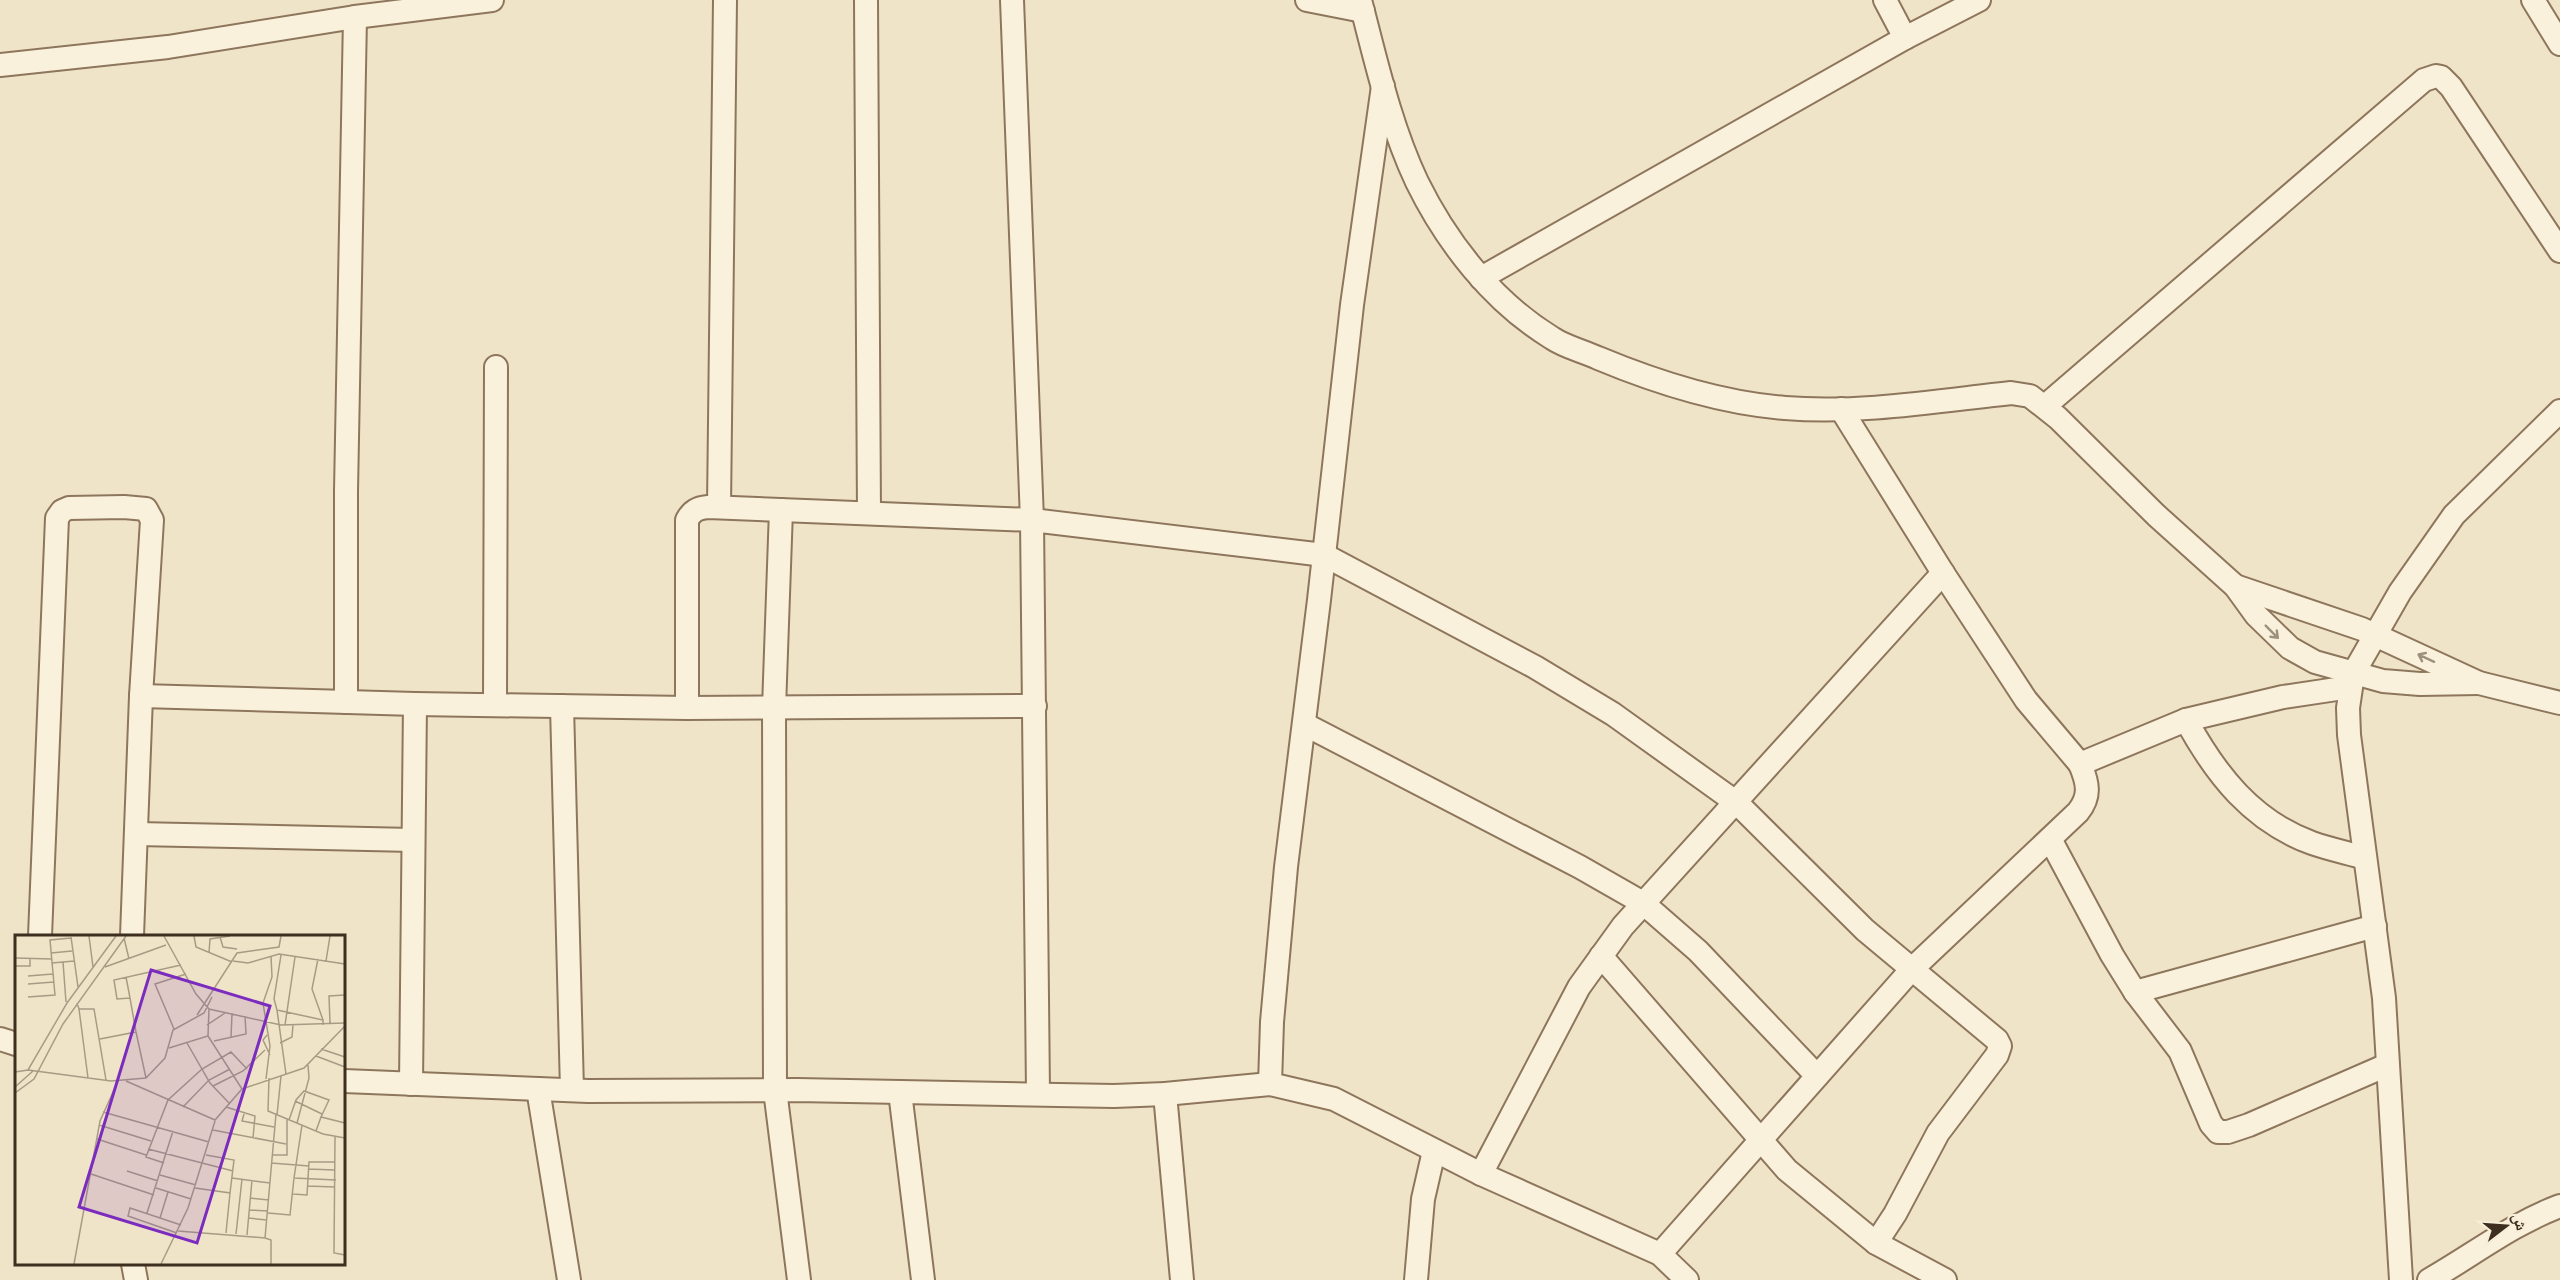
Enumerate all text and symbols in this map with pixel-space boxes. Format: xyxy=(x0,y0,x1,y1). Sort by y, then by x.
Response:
one-way arrow xyxy=(2265,624,2280,639)
one-way arrow xyxy=(2417,652,2435,663)
inset map xyxy=(15,935,345,1265)
north arrow xyxy=(2476,1196,2536,1256)
text: ش xyxy=(2508,1211,2532,1233)

